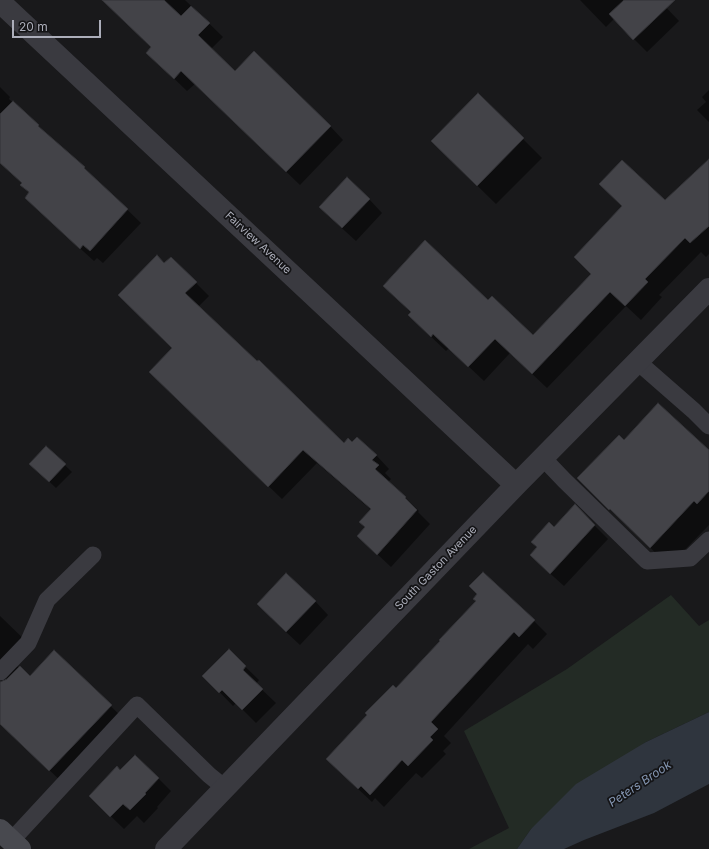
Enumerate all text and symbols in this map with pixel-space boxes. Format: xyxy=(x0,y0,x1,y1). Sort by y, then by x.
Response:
scale bar xyxy=(14,12,103,38)
text: 20 m xyxy=(19,19,48,34)
street label: Fairview Avenue xyxy=(222,209,294,277)
street label: South Gaston Avenue xyxy=(392,523,480,613)
water label: Peters Brook xyxy=(606,758,674,810)

